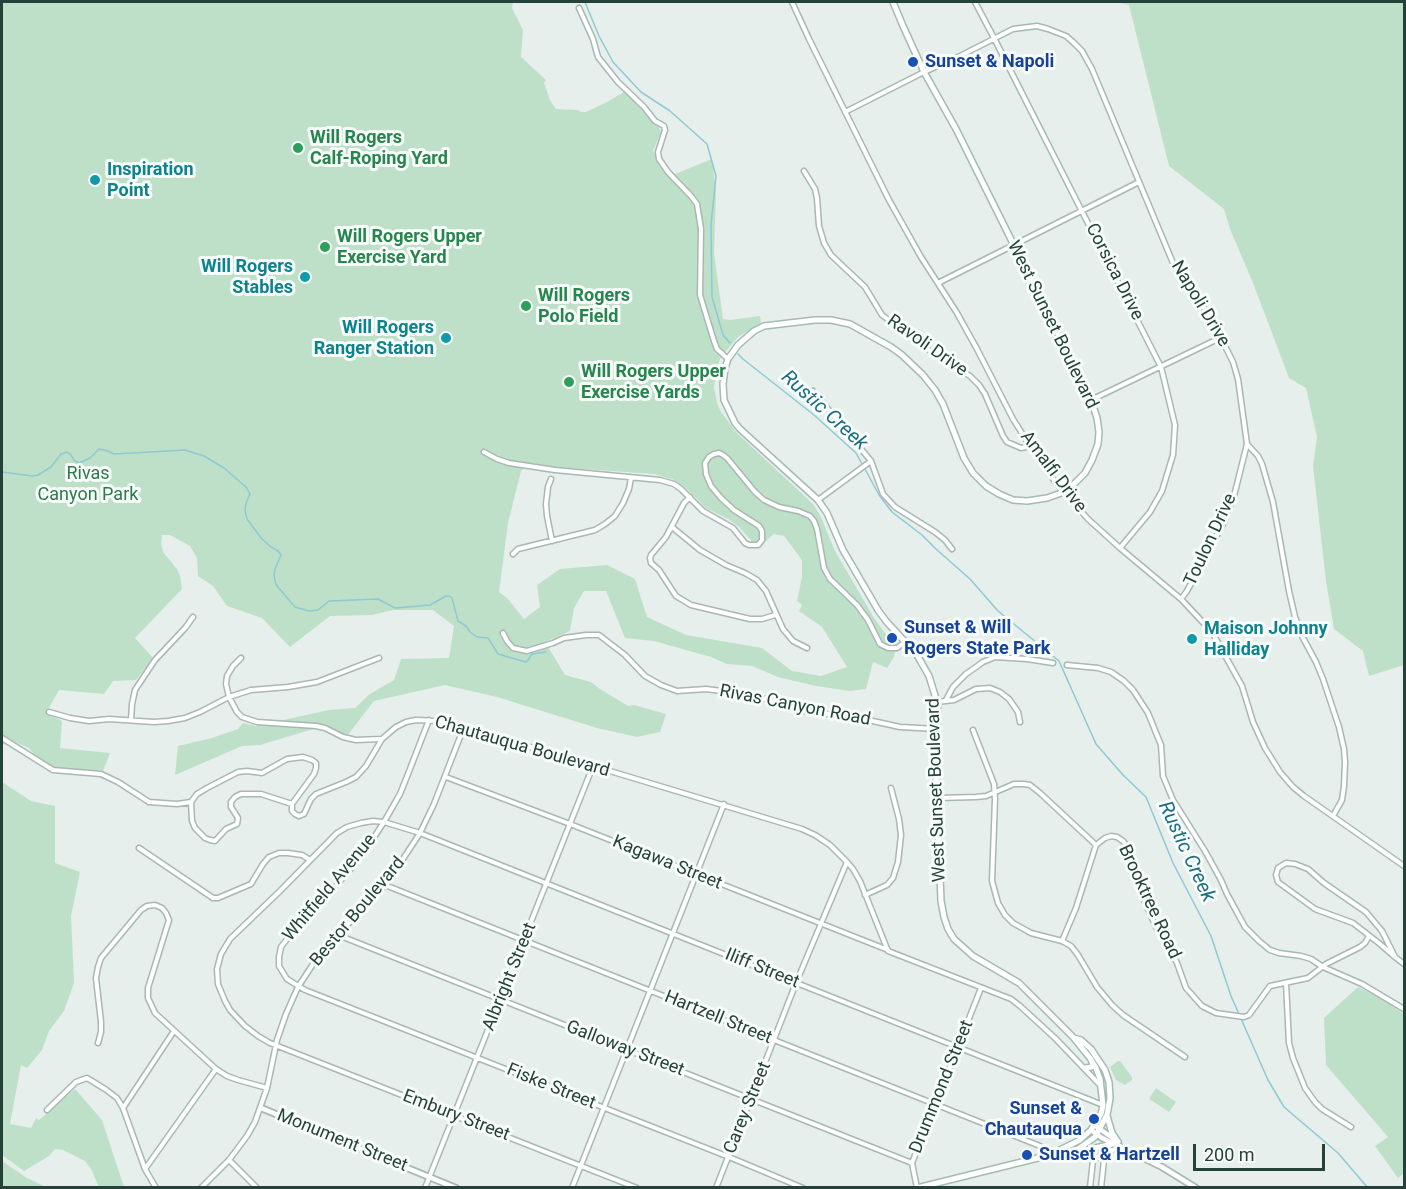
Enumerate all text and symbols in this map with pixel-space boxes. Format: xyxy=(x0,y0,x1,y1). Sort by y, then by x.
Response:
place label: Sunset & Napoli xyxy=(925,51,1054,73)
marker: Sunset & Napoli xyxy=(906,55,920,69)
place label: Will Rogers Calf-Roping Yard xyxy=(310,127,448,170)
marker: Will Rogers Calf-Roping Yard xyxy=(291,141,305,155)
place label: Inspiration Point xyxy=(107,159,194,201)
marker: Inspiration Point xyxy=(88,173,102,187)
street label: Corsica Drive xyxy=(1080,220,1148,324)
place label: Will Rogers Upper Exercise Yard xyxy=(337,226,482,268)
street label: West Sunset Boulevard xyxy=(1002,237,1102,413)
marker: Will Rogers Upper Exercise Yard xyxy=(318,240,332,254)
place label: Will Rogers Stables xyxy=(201,256,293,298)
street label: Napoli Drive xyxy=(1166,257,1234,351)
marker: Will Rogers Stables xyxy=(298,270,312,284)
place label: Will Rogers Polo Field xyxy=(538,285,630,328)
marker: Will Rogers Polo Field xyxy=(519,299,533,313)
street label: Ravoli Drive xyxy=(883,310,971,382)
place label: Will Rogers Ranger Station xyxy=(314,317,434,360)
marker: Will Rogers Ranger Station xyxy=(439,331,453,345)
place label: Will Rogers Upper Exercise Yards xyxy=(581,361,726,404)
water label: Rustic Creek xyxy=(776,366,872,456)
marker: Will Rogers Upper Exercise Yards xyxy=(562,375,576,389)
street label: Amalfi Drive xyxy=(1015,427,1091,517)
park label: Rivas Canyon Park xyxy=(38,463,138,506)
street label: Toulon Drive xyxy=(1180,490,1242,590)
place label: Sunset & Will Rogers State Park xyxy=(904,617,1050,660)
place label: Maison Johnny Halliday xyxy=(1204,618,1328,660)
marker: Sunset & Will Rogers State Park xyxy=(885,631,899,645)
marker: Maison Johnny Halliday xyxy=(1185,632,1199,646)
street label: Rivas Canyon Road xyxy=(718,681,872,731)
street label: West Sunset Boulevard xyxy=(923,698,951,882)
street label: Chautauqua Boulevard xyxy=(432,712,612,782)
water label: Rustic Creek xyxy=(1152,798,1220,906)
street label: Whitfield Avenue xyxy=(279,830,381,946)
street label: Kagawa Street xyxy=(609,831,725,895)
street label: Brooktree Road xyxy=(1113,841,1185,963)
street label: Bestor Boulevard xyxy=(306,853,410,971)
street label: Albright Street xyxy=(479,920,541,1034)
street label: Iliff Street xyxy=(722,944,802,994)
street label: Hartzell Street xyxy=(661,987,775,1049)
street label: Galloway Street xyxy=(563,1017,687,1081)
street label: Drummond Street xyxy=(905,1017,979,1157)
street label: Fiske Street xyxy=(503,1059,599,1115)
street label: Carey Street xyxy=(720,1059,776,1157)
street label: Embury Street xyxy=(399,1086,513,1146)
place label: Sunset & Chautauqua xyxy=(985,1098,1082,1140)
street label: Monument Street xyxy=(274,1105,410,1177)
marker: Sunset & Chautauqua xyxy=(1087,1112,1101,1126)
scale bar xyxy=(1196,1132,1328,1170)
place label: Sunset & Hartzell xyxy=(1039,1144,1180,1166)
text: 200 m xyxy=(1204,1144,1255,1165)
marker: Sunset & Hartzell xyxy=(1020,1148,1034,1162)

